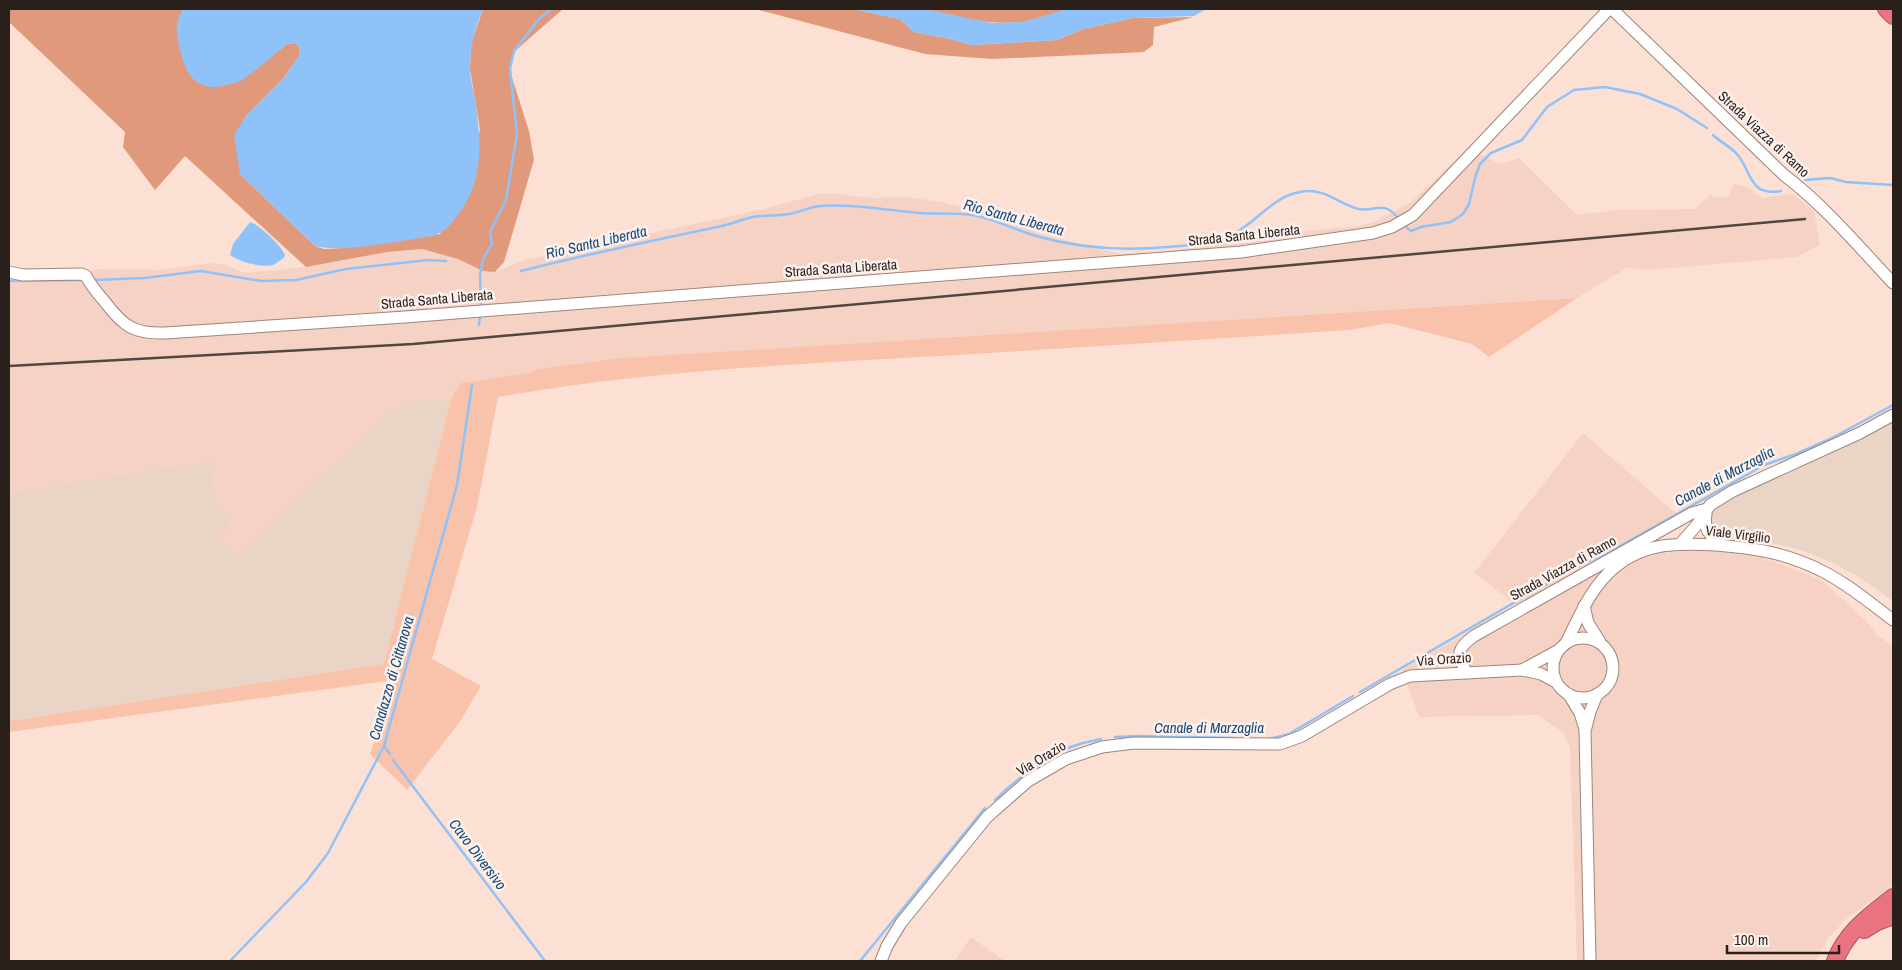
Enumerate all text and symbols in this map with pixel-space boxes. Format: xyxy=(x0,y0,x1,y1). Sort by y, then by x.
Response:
street label: Strada Viazza di Ramo xyxy=(1715,87,1813,181)
water label: Rio Santa Liberata xyxy=(961,193,1067,241)
water label: Rio Santa Liberata xyxy=(543,220,649,264)
street label: Strada Santa Liberata xyxy=(1187,220,1301,250)
street label: Strada Santa Liberata xyxy=(784,255,898,281)
street label: Strada Santa Liberata xyxy=(380,285,494,313)
water label: Canale di Marzaglia xyxy=(1670,441,1778,511)
street label: Viale Virgilio xyxy=(1704,521,1772,547)
street label: Strada Viazza di Ramo xyxy=(1507,531,1619,605)
water label: Canalazzo di Cittanova xyxy=(363,614,419,742)
street label: Via Orazio xyxy=(1416,648,1472,670)
water label: Canale di Marzaglia xyxy=(1154,717,1264,738)
street label: Via Orazio xyxy=(1013,736,1069,780)
water label: Cavo Diversivo xyxy=(444,814,512,894)
scale bar xyxy=(1727,922,1840,954)
text: 100 m xyxy=(1734,929,1768,950)

